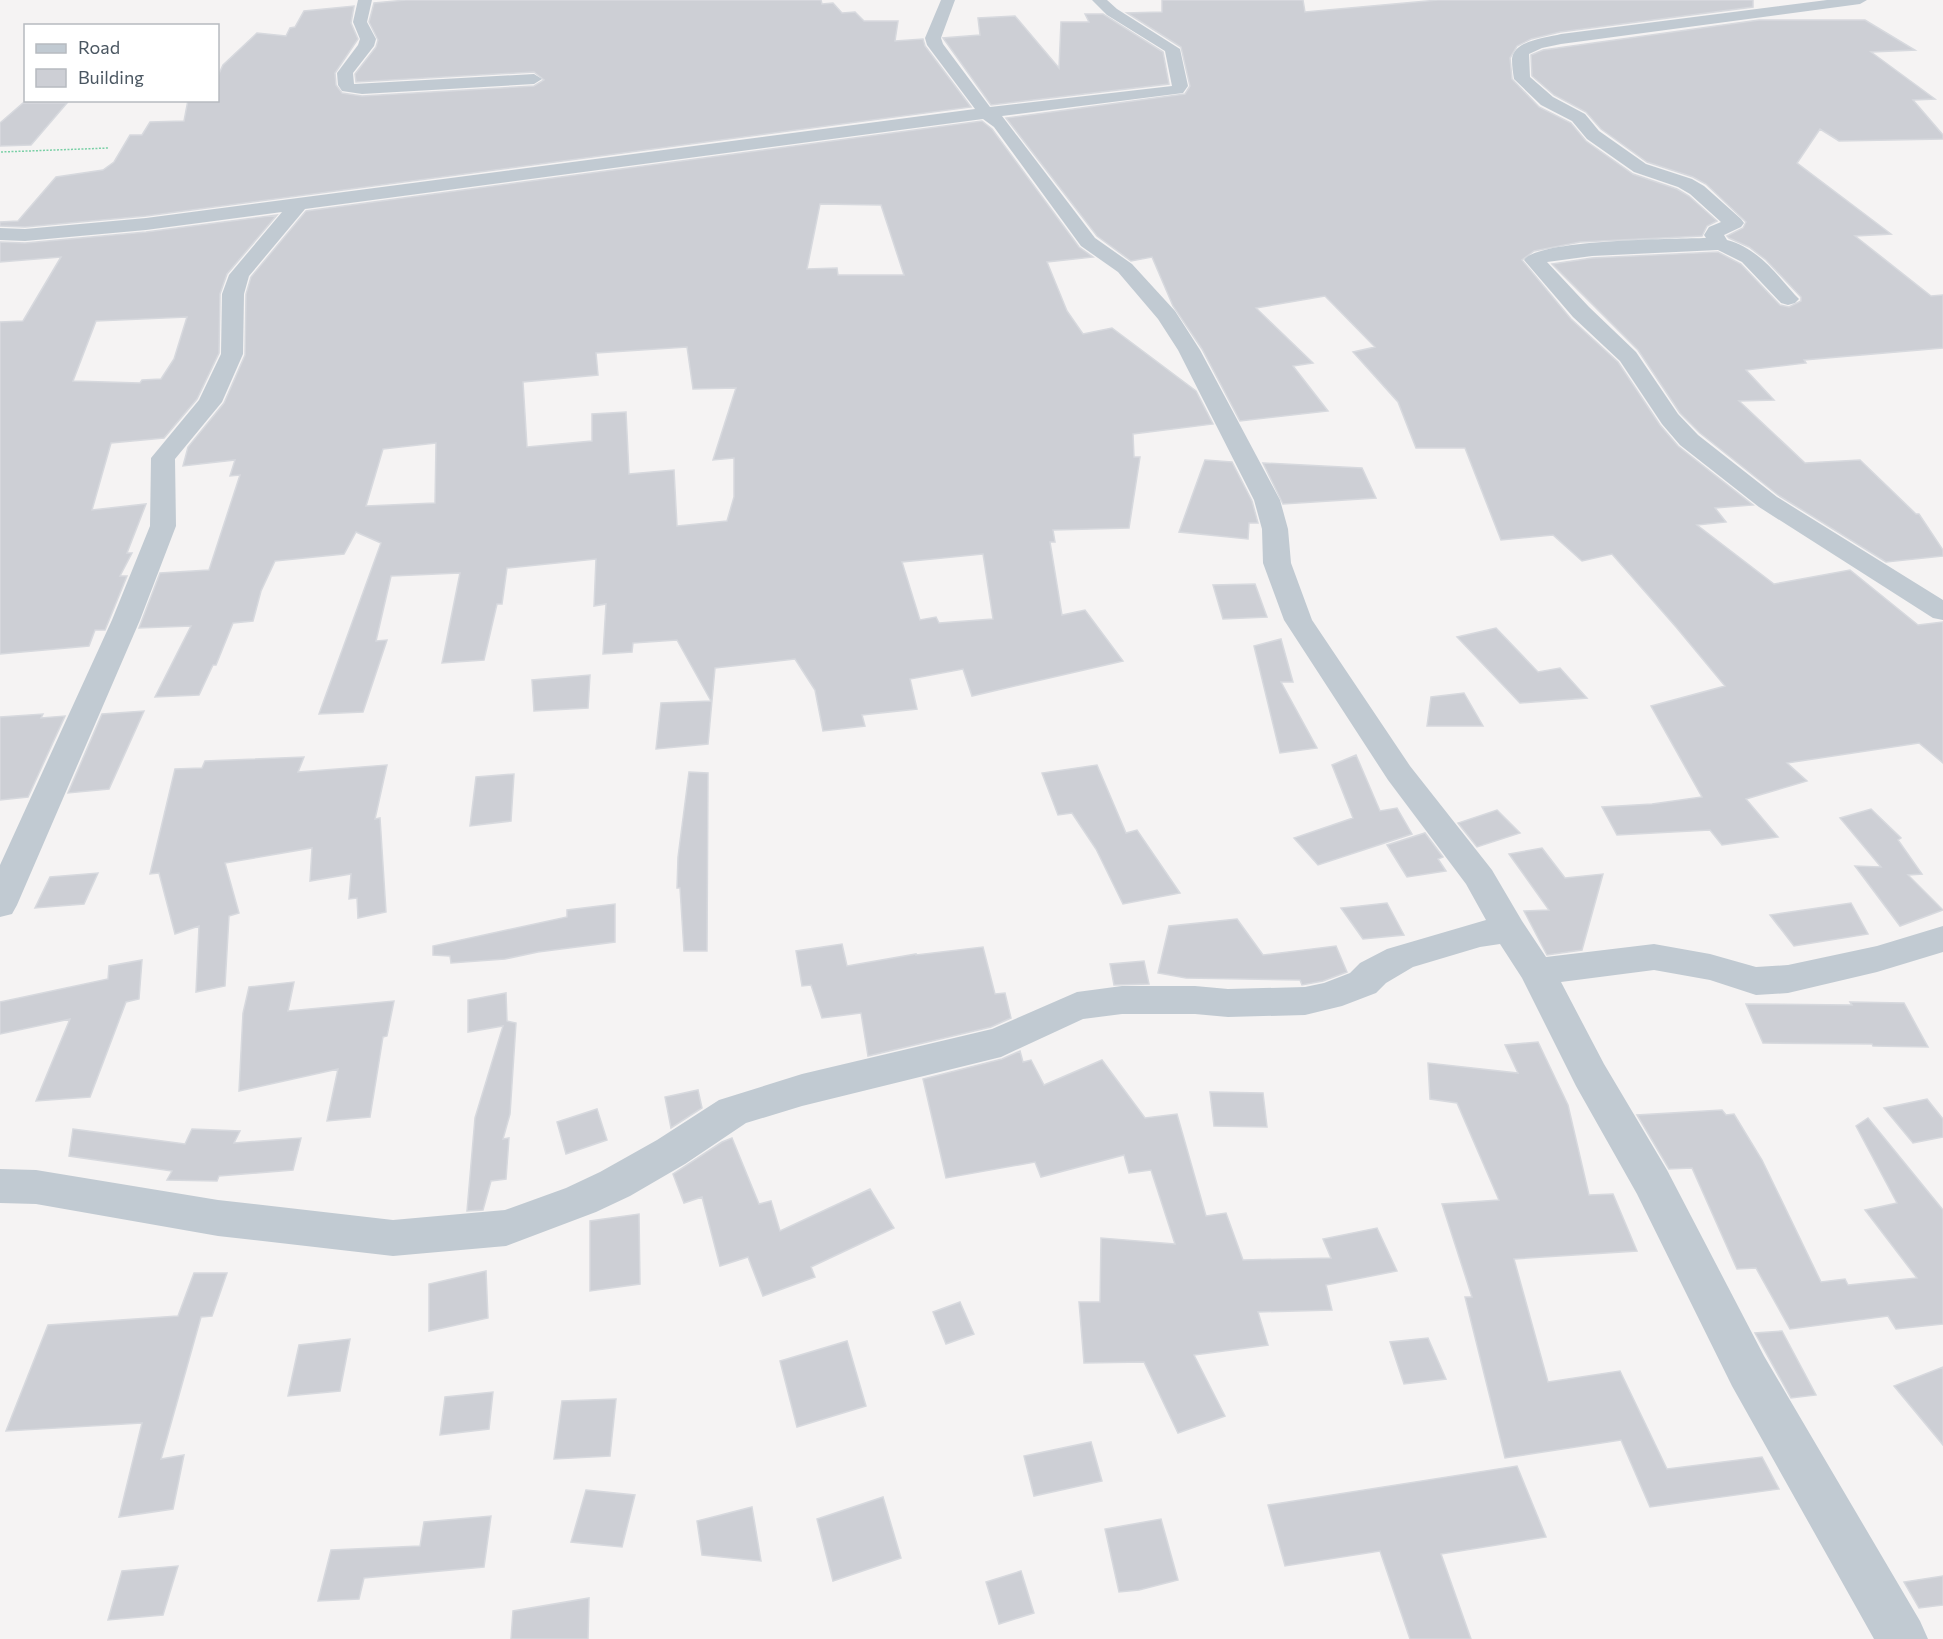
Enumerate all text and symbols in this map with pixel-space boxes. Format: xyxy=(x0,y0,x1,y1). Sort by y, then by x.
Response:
legend xyxy=(24,24,219,102)
text: Road xyxy=(78,36,120,58)
text: Building xyxy=(78,66,144,88)

